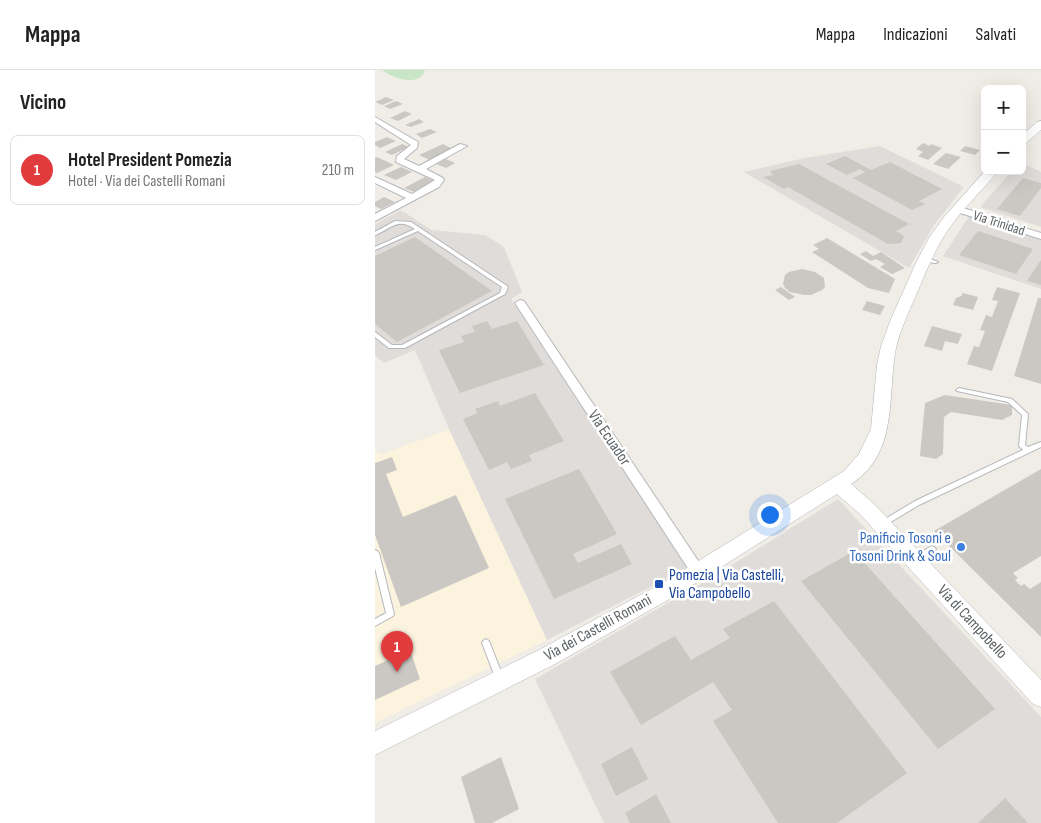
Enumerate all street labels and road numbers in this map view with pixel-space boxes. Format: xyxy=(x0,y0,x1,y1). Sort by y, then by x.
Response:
street label: Via Trinidad xyxy=(971,207,1027,239)
street label: Via Ecuador xyxy=(584,407,635,470)
street label: Via di Campobello xyxy=(933,581,1011,663)
street label: Via dei Castelli Romani xyxy=(541,591,655,665)

